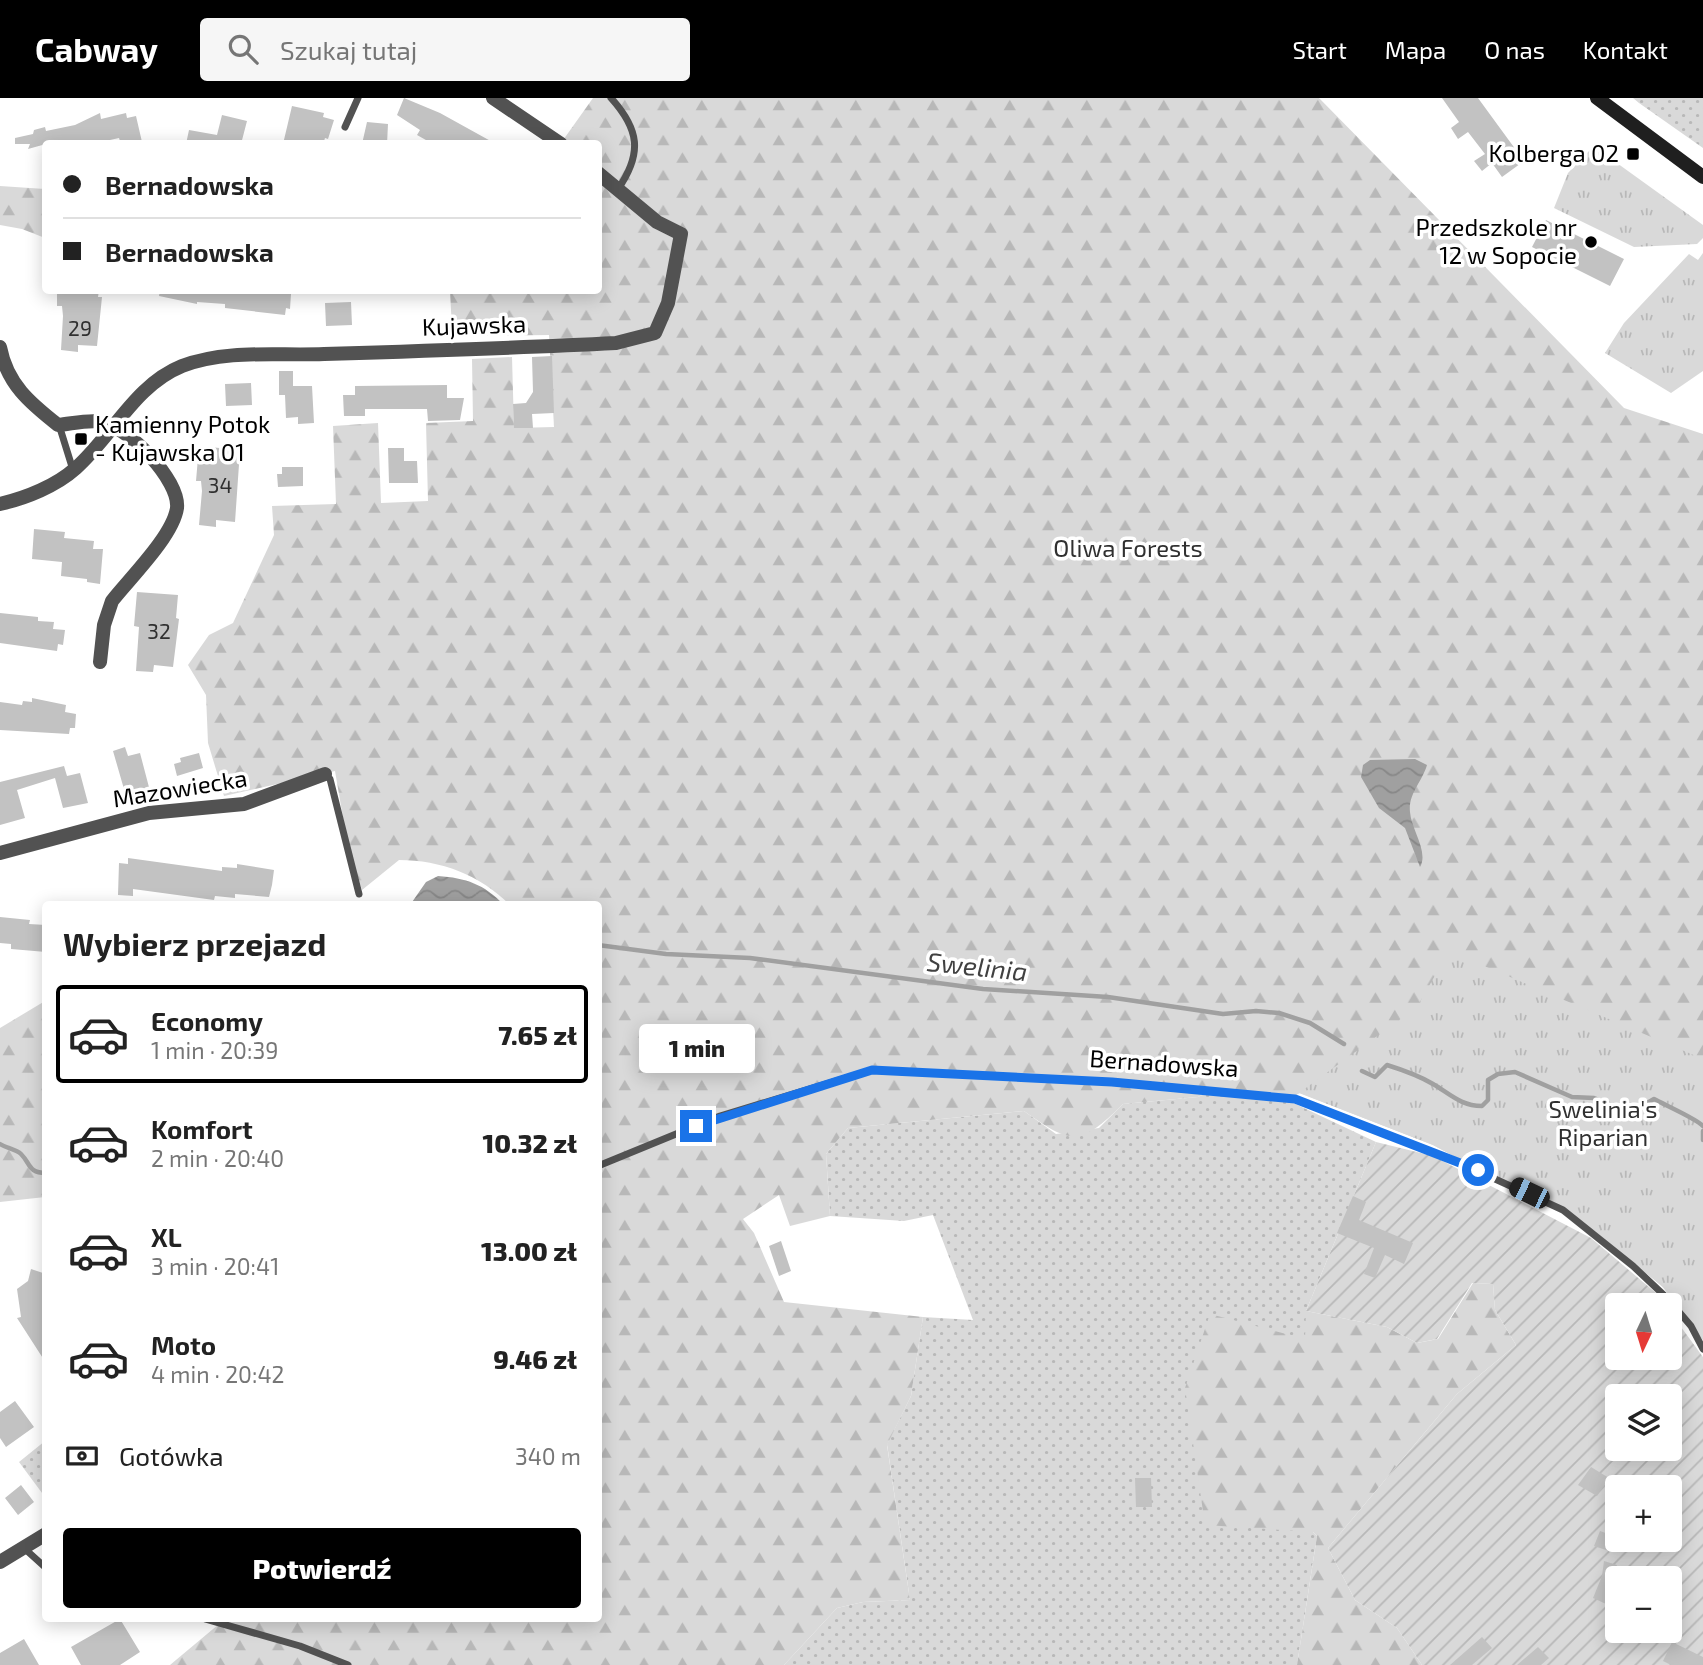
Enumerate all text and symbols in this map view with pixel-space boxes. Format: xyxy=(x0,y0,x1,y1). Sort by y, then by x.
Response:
search box xyxy=(200,18,690,81)
text: Cabway xyxy=(35,29,158,69)
icon: search xyxy=(224,30,262,68)
text: Szukaj tutaj xyxy=(280,34,417,65)
text: Start xyxy=(1292,35,1347,64)
text: Mapa xyxy=(1385,35,1446,64)
text: O nas xyxy=(1484,35,1545,64)
text: Kontakt xyxy=(1583,35,1668,64)
place label: Kolberga 02 xyxy=(1489,138,1619,167)
marker: Kolberga 02 xyxy=(1625,146,1641,162)
text: Bernadowska xyxy=(105,169,274,200)
place label: Przedszkole nr 12 w Sopocie xyxy=(1416,212,1577,269)
marker: Przedszkole nr 12 w Sopocie xyxy=(1583,234,1599,250)
text: Bernadowska xyxy=(105,236,274,267)
street label: Kujawska xyxy=(421,308,527,341)
house number: 29 xyxy=(68,315,92,340)
place label: Kamienny Potok - Kujawska 01 xyxy=(95,409,270,466)
marker: Kamienny Potok - Kujawska 01 xyxy=(73,431,89,447)
house number: 34 xyxy=(208,472,232,497)
park label: Oliwa Forests xyxy=(1053,533,1203,562)
house number: 32 xyxy=(147,618,171,643)
street label: Mazowiecka xyxy=(110,763,249,812)
text: Wybierz przejazd xyxy=(63,924,326,962)
water label: Swelinia xyxy=(925,945,1029,986)
icon: car xyxy=(67,1003,130,1066)
text: Economy xyxy=(151,1005,263,1036)
text: 7.65 zł xyxy=(498,1019,577,1050)
callout: 1 min xyxy=(638,1024,754,1074)
text: 1 min xyxy=(669,1034,725,1062)
text: 1 min · 20:39 xyxy=(151,1036,278,1064)
street label: Bernadowska xyxy=(1089,1043,1240,1082)
park label: Swelinia's Riparian xyxy=(1548,1094,1658,1151)
route end xyxy=(680,1110,712,1142)
icon: car xyxy=(67,1111,130,1174)
text: Komfort xyxy=(151,1113,253,1144)
text: 10.32 zł xyxy=(482,1127,577,1158)
text: 2 min · 20:40 xyxy=(151,1144,284,1172)
route start xyxy=(1462,1154,1494,1186)
car xyxy=(1506,1174,1553,1212)
icon: car xyxy=(67,1219,130,1282)
text: XL xyxy=(151,1221,182,1252)
text: 13.00 zł xyxy=(481,1235,577,1266)
text: 3 min · 20:41 xyxy=(151,1252,279,1280)
north arrow xyxy=(1605,1293,1682,1370)
map controls xyxy=(1605,1293,1682,1643)
icon: car xyxy=(67,1327,130,1390)
text: Moto xyxy=(151,1329,216,1360)
text: 9.46 zł xyxy=(493,1343,577,1374)
text: 4 min · 20:42 xyxy=(151,1360,284,1388)
button: layers xyxy=(1605,1384,1682,1461)
icon: cash xyxy=(63,1437,101,1475)
text: Gotówka xyxy=(119,1440,224,1471)
text: 340 m xyxy=(515,1442,581,1470)
button: + xyxy=(1605,1475,1682,1552)
button: Potwierdź xyxy=(63,1528,581,1608)
button: − xyxy=(1605,1566,1682,1643)

